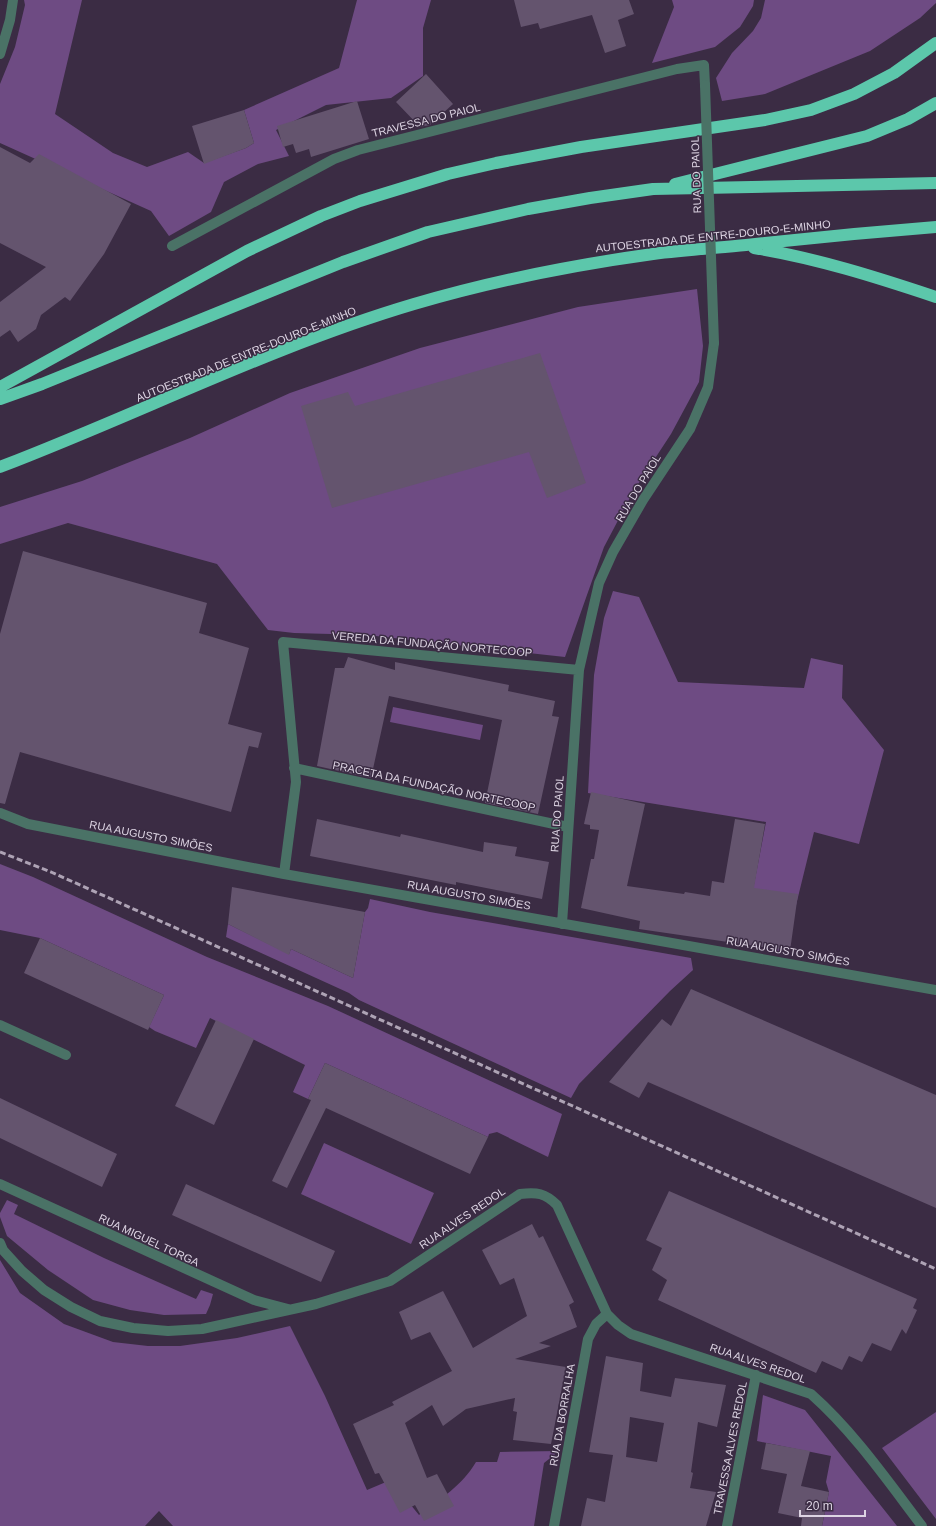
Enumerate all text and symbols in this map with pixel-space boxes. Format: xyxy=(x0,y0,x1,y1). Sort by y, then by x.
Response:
street label: TRAVESSA DO PAIOL xyxy=(370,101,482,139)
street label: RUA DO PAIOL xyxy=(689,136,703,214)
street label: AUTOESTRADA DE ENTRE-DOURO-E-MINHO xyxy=(595,218,832,254)
street label: AUTOESTRADA DE ENTRE-DOURO-E-MINHO xyxy=(134,304,358,404)
street label: RUA DO PAIOL xyxy=(613,452,663,524)
street label: VEREDA DA FUNDAÇÃO NORTECOOP xyxy=(331,629,533,659)
street label: PRACETA DA FUNDAÇÃO NORTECOOP xyxy=(332,759,536,813)
street label: RUA DO PAIOL xyxy=(548,775,566,853)
street label: RUA AUGUSTO SIMÕES xyxy=(88,818,214,854)
street label: RUA AUGUSTO SIMÕES xyxy=(406,878,532,912)
street label: RUA AUGUSTO SIMÕES xyxy=(725,934,851,968)
street label: RUA ALVES REDOL xyxy=(417,1185,507,1251)
street label: RUA MIGUEL TORGA xyxy=(97,1211,202,1269)
street label: RUA ALVES REDOL xyxy=(708,1341,808,1385)
street label: RUA DA BORRALHA xyxy=(547,1362,577,1467)
street label: TRAVESSA ALVES REDOL xyxy=(711,1380,749,1516)
scale bar xyxy=(800,1492,865,1518)
text: 20 m xyxy=(806,1499,833,1513)

